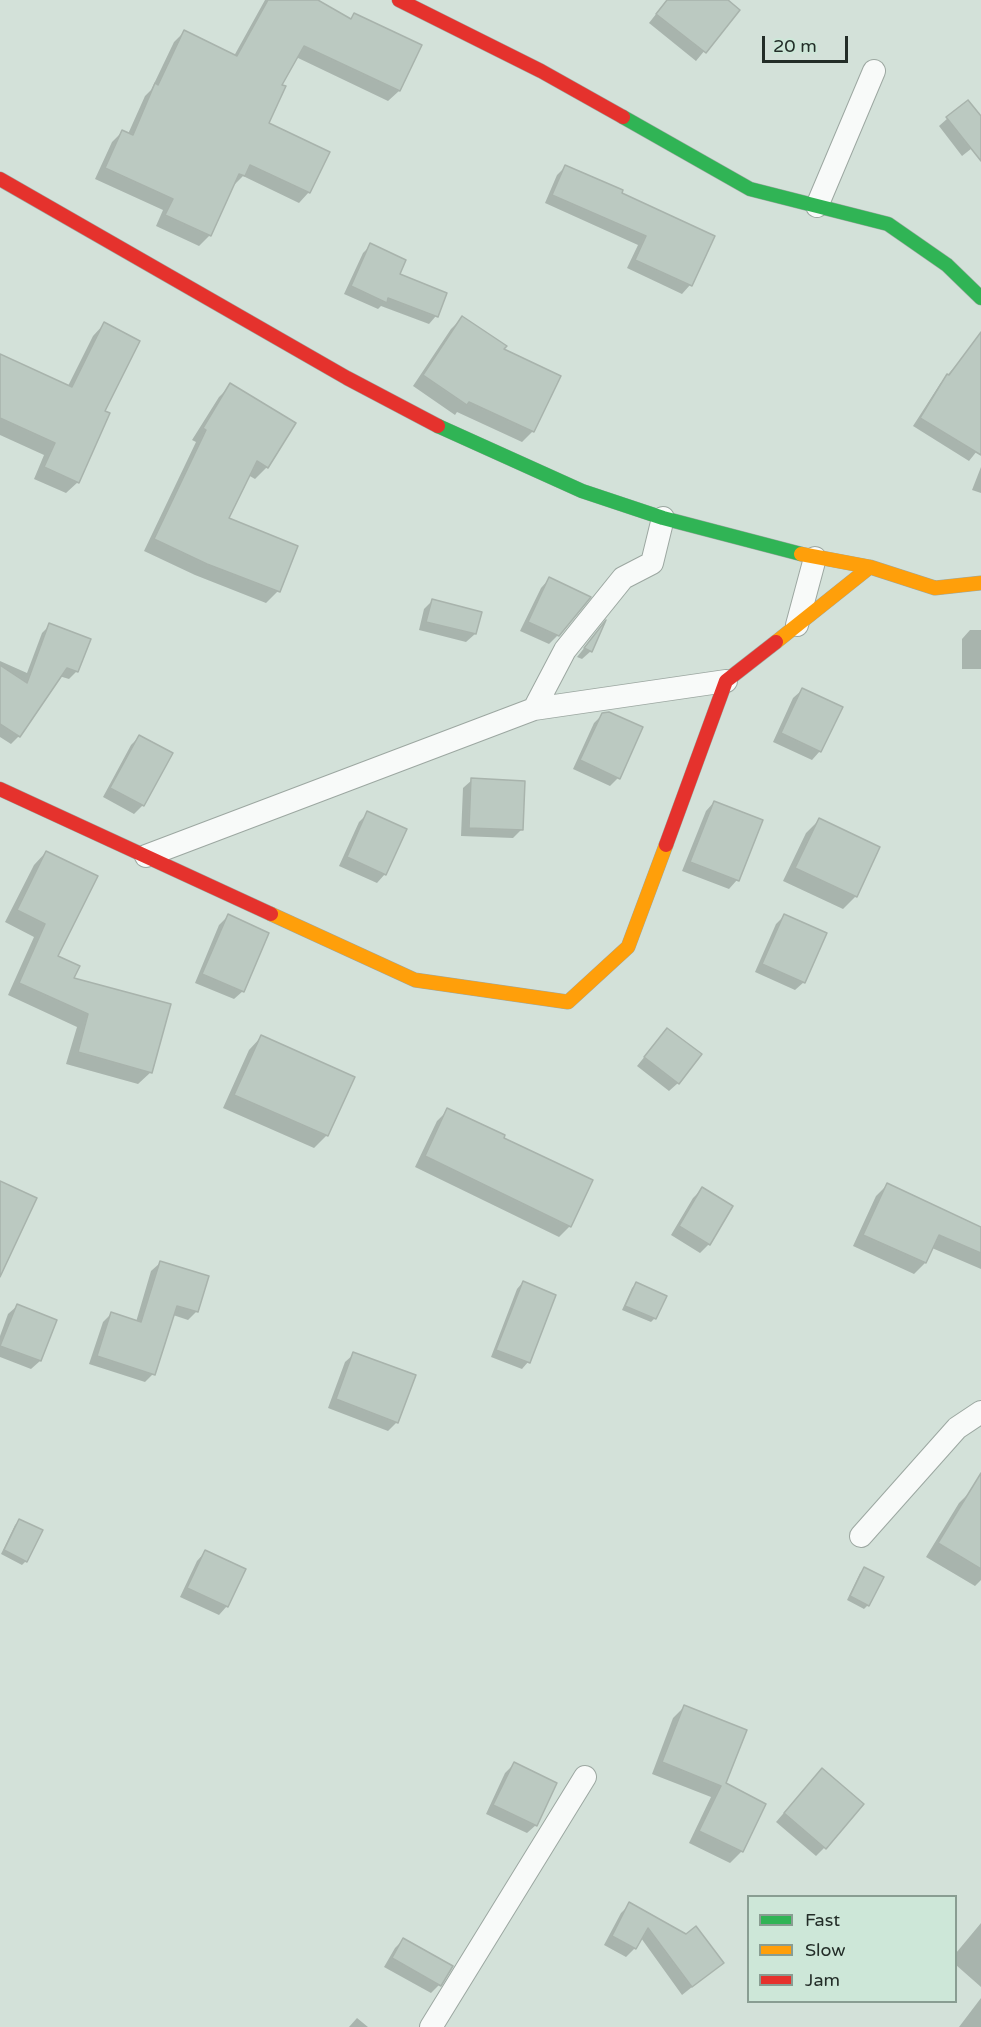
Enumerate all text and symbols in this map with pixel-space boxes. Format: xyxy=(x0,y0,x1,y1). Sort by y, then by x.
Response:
scale bar xyxy=(765,24,850,62)
text: 20 m xyxy=(773,35,817,57)
legend xyxy=(747,1895,957,2003)
text: Fast xyxy=(805,1909,840,1931)
text: Slow xyxy=(805,1939,846,1961)
text: Jam xyxy=(805,1969,840,1991)

